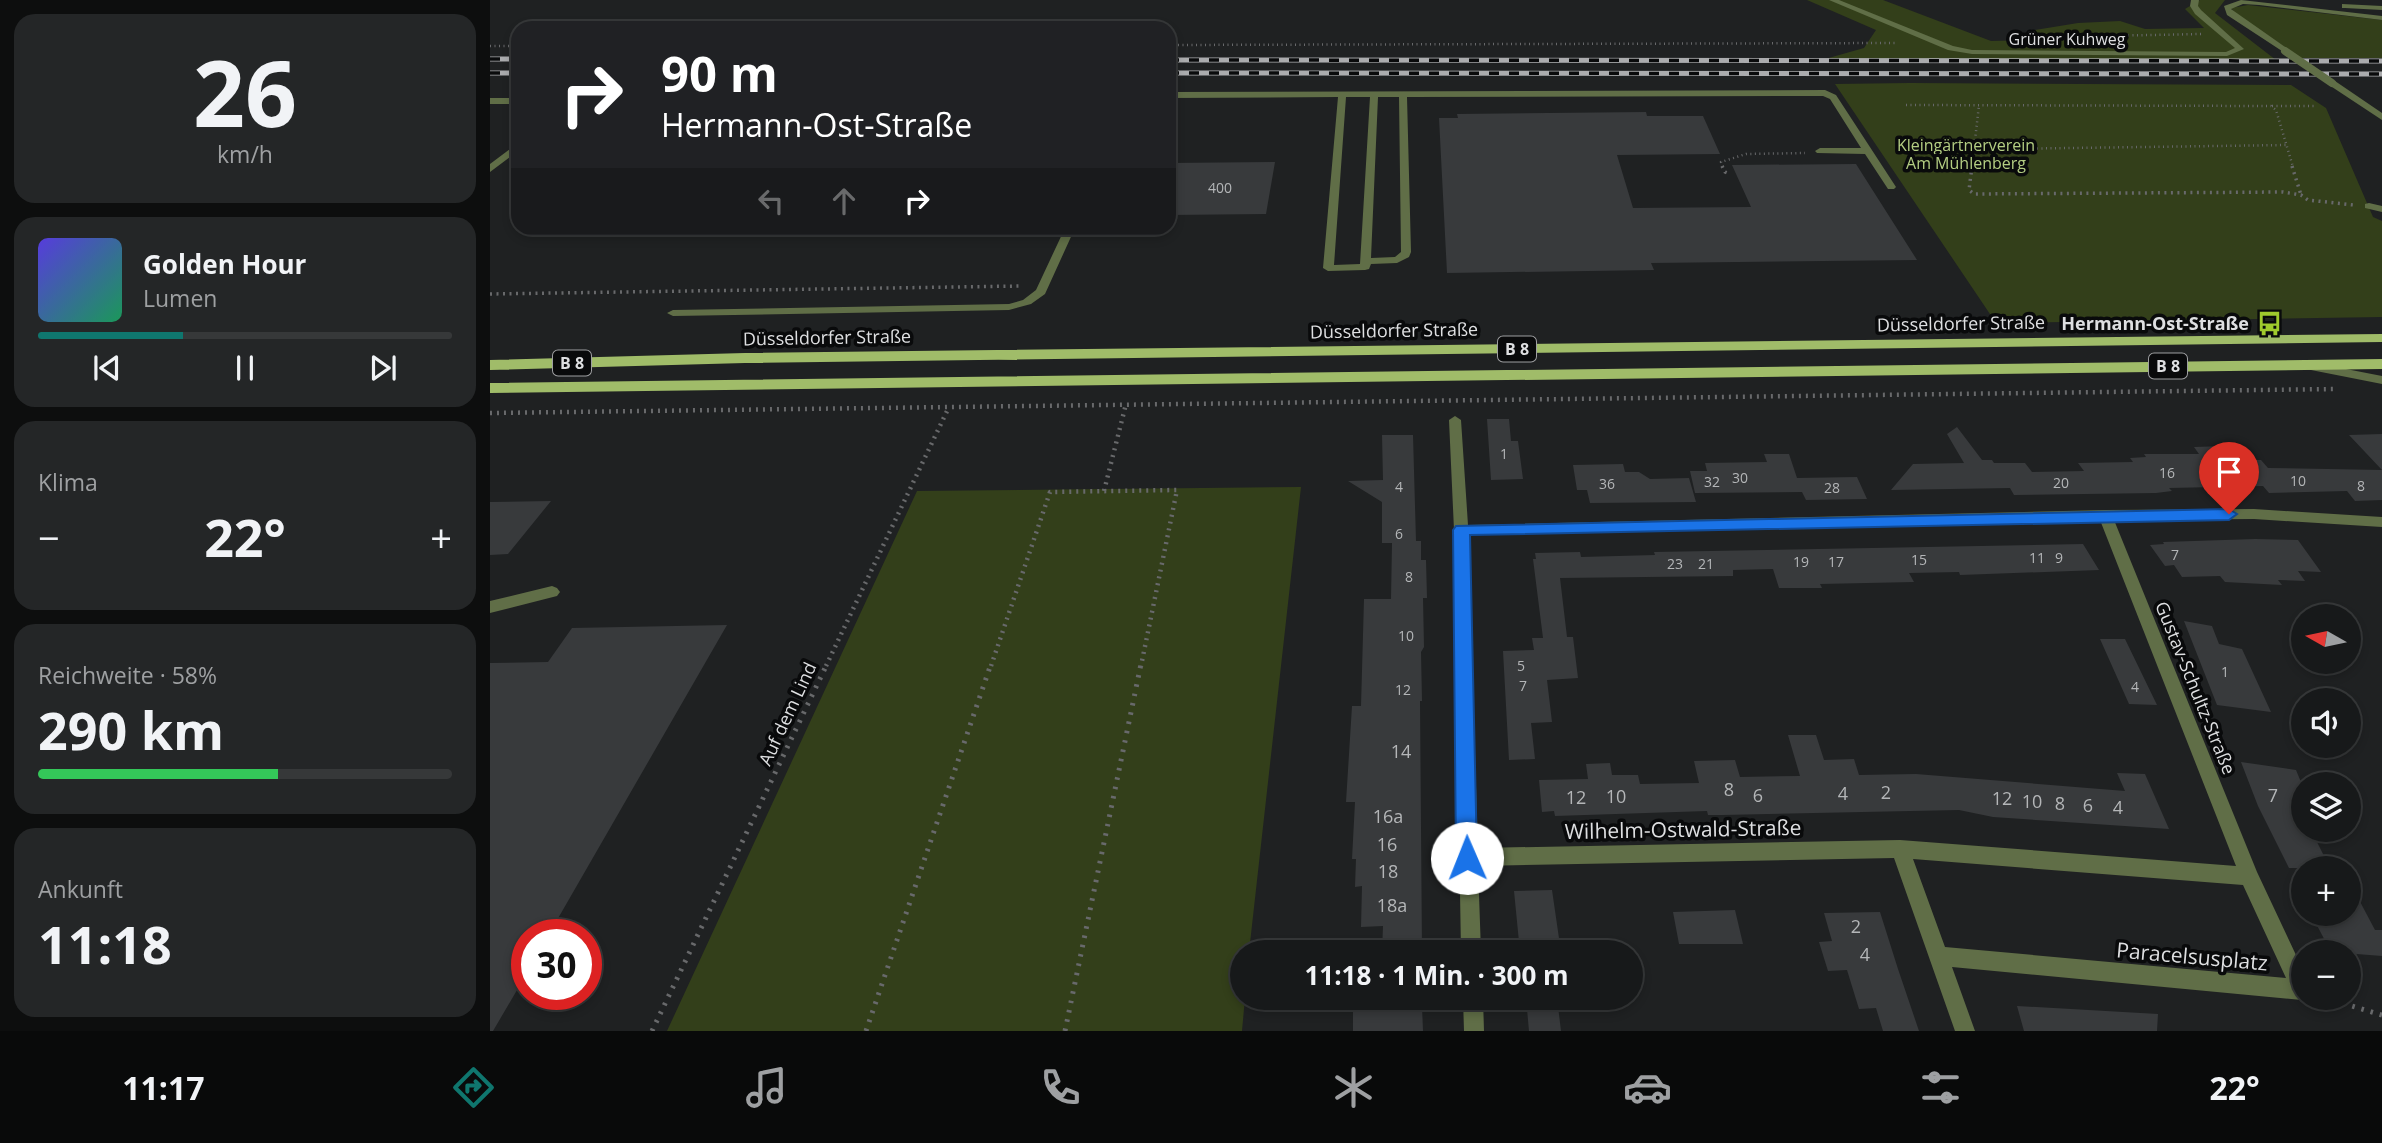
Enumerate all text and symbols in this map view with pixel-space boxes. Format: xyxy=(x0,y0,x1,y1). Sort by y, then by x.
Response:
street label: Grüner Kuhweg xyxy=(2009,28,2126,50)
text: 26 xyxy=(193,30,297,154)
text: 90 m xyxy=(661,40,778,106)
icon: right xyxy=(546,49,637,140)
text: Hermann-Ost-Straße xyxy=(661,103,972,146)
park label: Kleingärtnerverein Am Mühlenberg xyxy=(1897,134,2035,174)
text: km/h xyxy=(217,138,273,170)
house number: 400 xyxy=(1208,178,1232,197)
icon: left xyxy=(752,182,790,220)
icon: ahead xyxy=(825,182,863,220)
icon: right xyxy=(898,182,936,220)
text: Golden Hour xyxy=(143,246,306,282)
text: Lumen xyxy=(143,282,217,314)
street label: Düsseldorfer Straße xyxy=(1877,310,2045,336)
bus stop icon: Hermann-Ost-Straße xyxy=(2255,310,2283,338)
place label: Hermann-Ost-Straße xyxy=(2061,311,2249,335)
street label: Düsseldorfer Straße xyxy=(1310,317,1478,343)
street label: Düsseldorfer Straße xyxy=(743,324,911,350)
road number: B 8 xyxy=(1498,336,1536,362)
icon: previous xyxy=(88,349,126,387)
icon: pause xyxy=(226,349,264,387)
icon: next xyxy=(364,349,402,387)
road number: B 8 xyxy=(553,350,591,376)
road number: B 8 xyxy=(2149,354,2187,378)
pin xyxy=(2199,442,2259,514)
house number: 1 xyxy=(1500,444,1508,463)
icon: arrive xyxy=(2210,453,2248,491)
house number: 16 xyxy=(2159,463,2175,482)
text: Klima xyxy=(38,466,98,498)
house number: 30 xyxy=(1732,468,1748,487)
house number: 10 xyxy=(2290,471,2306,490)
house number: 32 xyxy=(1704,472,1720,491)
house number: 20 xyxy=(2053,473,2069,492)
house number: 36 xyxy=(1599,474,1615,493)
house number: 8 xyxy=(2357,476,2365,495)
house number: 4 xyxy=(1395,477,1403,496)
house number: 28 xyxy=(1824,478,1840,497)
text: 22° xyxy=(204,501,286,572)
text: − xyxy=(38,511,60,563)
text: + xyxy=(430,511,452,563)
house number: 6 xyxy=(1395,524,1403,543)
house number: 7 xyxy=(2171,545,2179,564)
house number: 11 xyxy=(2029,548,2045,567)
house number: 9 xyxy=(2055,548,2063,567)
house number: 15 xyxy=(1911,550,1927,569)
house number: 19 xyxy=(1793,552,1809,571)
house number: 17 xyxy=(1828,552,1844,571)
house number: 23 xyxy=(1667,554,1683,573)
house number: 21 xyxy=(1698,554,1714,573)
house number: 8 xyxy=(1405,567,1413,586)
street label: Gustav-Schultz-Straße xyxy=(2150,598,2242,778)
north arrow xyxy=(2291,604,2361,674)
map controls xyxy=(2291,604,2361,1010)
house number: 10 xyxy=(1398,626,1414,645)
house number: 5 xyxy=(1517,656,1525,675)
street label: Auf dem Lind xyxy=(753,658,822,769)
text: Reichweite · 58% xyxy=(38,659,217,691)
house number: 1 xyxy=(2221,662,2229,681)
house number: 7 xyxy=(1519,676,1527,695)
house number: 4 xyxy=(2131,677,2139,696)
house number: 12 xyxy=(1395,680,1411,699)
button: sound xyxy=(2291,688,2361,758)
text: 290 km xyxy=(38,694,224,765)
house number: 14 xyxy=(1391,739,1411,763)
button: layers xyxy=(2291,772,2361,842)
house number: 8 xyxy=(1724,777,1734,801)
house number: 2 xyxy=(1881,780,1891,804)
house number: 4 xyxy=(1838,781,1848,805)
house number: 6 xyxy=(1753,783,1763,807)
house number: 7 xyxy=(2268,783,2278,807)
house number: 10 xyxy=(1606,784,1626,808)
house number: 12 xyxy=(1566,785,1586,809)
house number: 12 xyxy=(1992,786,2012,810)
house number: 10 xyxy=(2022,789,2042,813)
house number: 8 xyxy=(2055,791,2065,815)
house number: 6 xyxy=(2083,793,2093,817)
house number: 4 xyxy=(2113,795,2123,819)
house number: 16a xyxy=(1373,804,1403,828)
street label: Wilhelm-Ostwald-Straße xyxy=(1564,813,1802,845)
position arrow xyxy=(1430,821,1504,895)
house number: 16 xyxy=(1377,832,1397,856)
button: + xyxy=(2291,856,2361,926)
house number: 18 xyxy=(1378,859,1398,883)
text: Ankunft xyxy=(38,873,123,905)
house number: 18a xyxy=(1377,893,1407,917)
text: 11:18 xyxy=(38,908,172,979)
house number: 2 xyxy=(1851,914,1861,938)
speed limit sign: 30 xyxy=(511,919,602,1010)
street label: Paracelsusplatz xyxy=(2115,935,2269,977)
button: − xyxy=(2291,940,2361,1010)
house number: 4 xyxy=(1860,942,1870,966)
text: 11:18 · 1 Min. · 300 m xyxy=(1304,957,1569,993)
icon: directions xyxy=(449,1063,498,1112)
icon: music xyxy=(742,1063,791,1112)
icon: phone xyxy=(1036,1063,1085,1112)
icon: climate xyxy=(1329,1063,1378,1112)
icon: car xyxy=(1623,1063,1672,1112)
icon: filters xyxy=(1916,1063,1965,1112)
text: 11:17 xyxy=(122,1066,205,1109)
text: 22° xyxy=(2209,1066,2260,1109)

